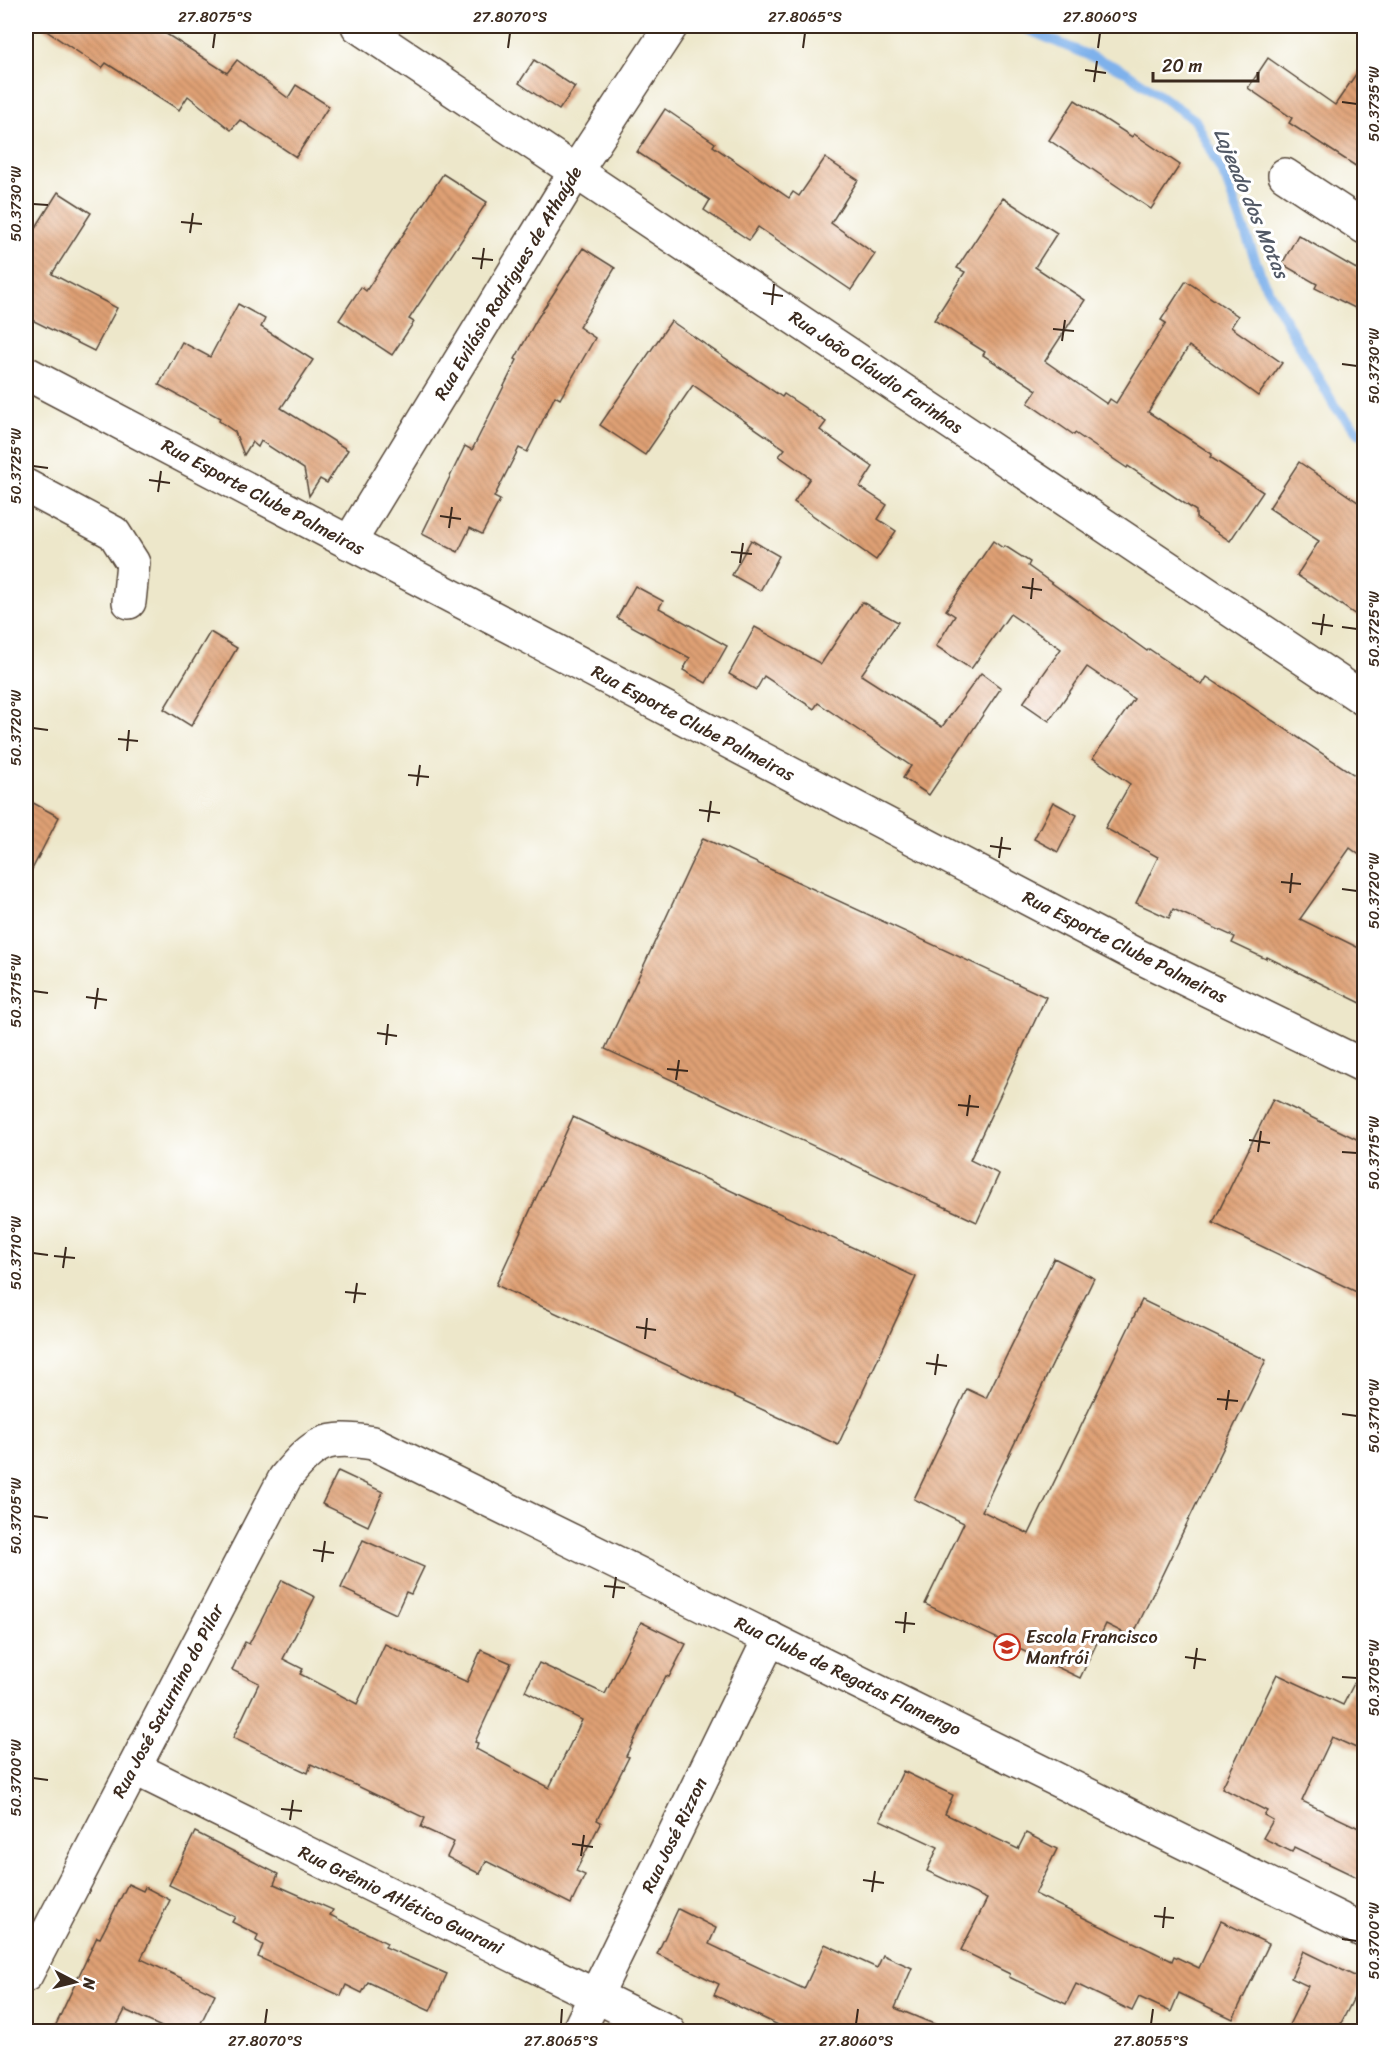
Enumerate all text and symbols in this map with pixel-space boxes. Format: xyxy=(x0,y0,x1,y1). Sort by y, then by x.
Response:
text: 27.8075°S xyxy=(178,4,252,30)
text: 27.8070°S xyxy=(473,4,548,30)
text: 27.8065°S xyxy=(768,4,842,30)
text: 27.8060°S xyxy=(1063,4,1138,30)
scale bar xyxy=(1153,45,1258,83)
text: 20 m xyxy=(1162,50,1202,82)
text: 50.3735°W xyxy=(1361,66,1387,142)
water label: Lajeado dos Motas xyxy=(1204,122,1300,286)
street label: Rua Evilásio Rodrigues de Athaýde xyxy=(425,159,591,406)
text: 50.3730°W xyxy=(3,166,29,242)
street label: Rua João Cláudio Farinhas xyxy=(782,302,970,443)
text: 50.3730°W xyxy=(1361,328,1387,404)
text: 50.3725°W xyxy=(3,428,29,504)
street label: Rua Esporte Clube Palmeiras xyxy=(155,430,371,565)
text: 50.3725°W xyxy=(1361,591,1387,667)
street label: Rua Esporte Clube Palmeiras xyxy=(585,656,801,791)
text: 50.3720°W xyxy=(3,690,29,766)
text: 50.3720°W xyxy=(1361,853,1387,929)
street label: Rua Esporte Clube Palmeiras xyxy=(1017,881,1234,1013)
text: 50.3715°W xyxy=(3,954,29,1028)
text: 50.3715°W xyxy=(1361,1116,1387,1190)
text: 50.3710°W xyxy=(3,1216,29,1290)
text: 50.3710°W xyxy=(1361,1379,1387,1453)
text: 50.3705°W xyxy=(3,1477,29,1554)
street label: Rua José Saturnino do Pilar xyxy=(103,1597,234,1804)
street label: Rua Clube de Regatas Flamengo xyxy=(729,1607,967,1745)
place label: Escola Francisco Manfrói xyxy=(1026,1621,1158,1674)
school or university icon: Escola Francisco Manfrói xyxy=(992,1632,1022,1662)
text: 50.3705°W xyxy=(1361,1639,1387,1716)
text: 50.3700°W xyxy=(3,1739,29,1816)
street label: Rua José Rizzon xyxy=(632,1771,716,1898)
street label: Rua Grêmio Atlético Guarani xyxy=(293,1836,510,1964)
text: 50.3700°W xyxy=(1361,1902,1387,1979)
north arrow xyxy=(45,1952,105,2012)
text: N xyxy=(74,1976,105,1992)
text: 27.8070°S xyxy=(228,2028,303,2054)
text: 27.8065°S xyxy=(524,2028,598,2054)
text: 27.8060°S xyxy=(819,2028,894,2054)
text: 27.8055°S xyxy=(1114,2028,1189,2054)

